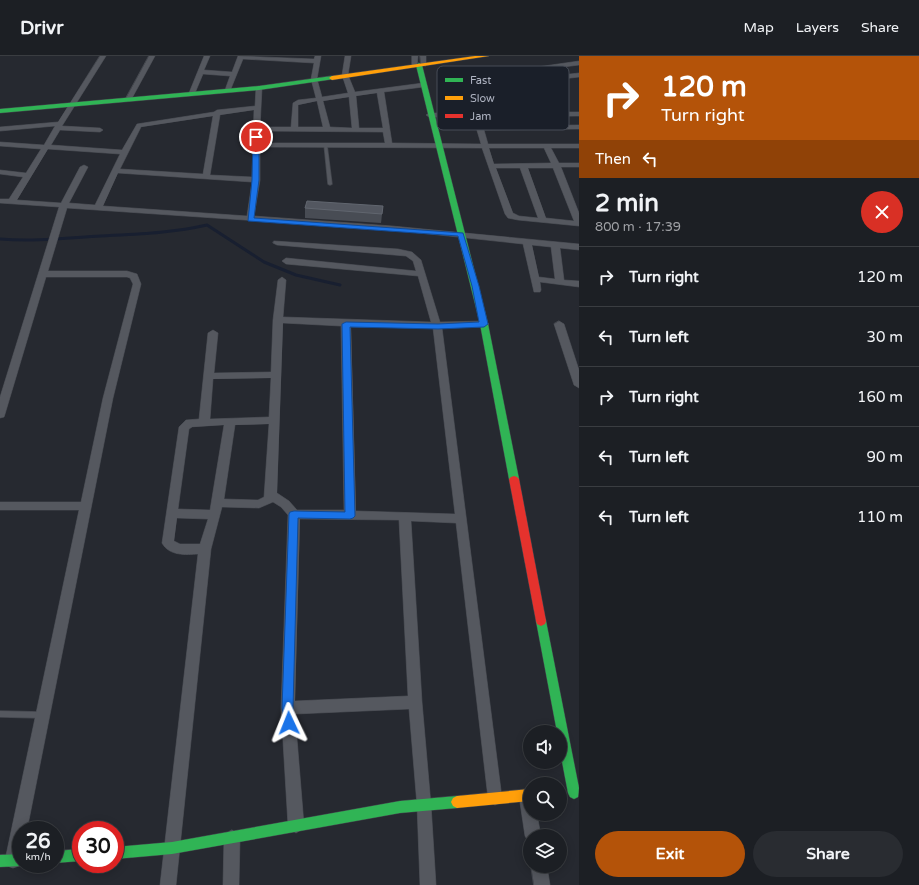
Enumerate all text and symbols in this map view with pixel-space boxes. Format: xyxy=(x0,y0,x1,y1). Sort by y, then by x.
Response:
text: Drivr xyxy=(20,17,63,39)
text: Map xyxy=(744,19,774,36)
text: Layers xyxy=(796,19,839,36)
text: Share xyxy=(861,19,899,36)
legend xyxy=(437,66,569,130)
text: 120 m xyxy=(661,70,747,104)
icon: right xyxy=(595,72,647,124)
text: Fast xyxy=(470,74,491,87)
text: Slow xyxy=(470,92,495,105)
text: Turn right xyxy=(661,104,745,126)
text: Jam xyxy=(470,110,491,123)
pin xyxy=(239,120,273,154)
icon: arrive xyxy=(245,126,267,148)
icon: left xyxy=(639,148,661,170)
text: Then xyxy=(595,150,631,168)
text: 2 min xyxy=(595,189,659,218)
button: close xyxy=(861,191,903,233)
text: 800 m · 17:39 xyxy=(595,219,681,235)
icon: right xyxy=(595,266,617,288)
text: Turn right xyxy=(629,268,699,286)
text: 120 m xyxy=(857,268,903,286)
icon: left xyxy=(595,326,617,348)
text: Turn left xyxy=(629,328,689,346)
text: 30 m xyxy=(866,328,903,346)
icon: right xyxy=(595,386,617,408)
text: Turn right xyxy=(629,388,699,406)
text: 160 m xyxy=(857,388,903,406)
icon: left xyxy=(595,446,617,468)
text: Turn left xyxy=(629,448,689,466)
text: 90 m xyxy=(866,448,903,466)
icon: left xyxy=(595,506,617,528)
text: Turn left xyxy=(629,508,689,526)
text: 110 m xyxy=(857,508,903,526)
position arrow xyxy=(268,702,310,744)
map controls xyxy=(523,725,567,873)
button: sound xyxy=(523,725,567,769)
button: search xyxy=(523,777,567,821)
speed limit sign: 30 xyxy=(72,821,124,873)
button: layers xyxy=(523,829,567,873)
text: 26 xyxy=(25,830,51,854)
button: Exit xyxy=(595,831,745,877)
button: Share xyxy=(753,831,903,877)
text: km/h xyxy=(25,851,51,863)

